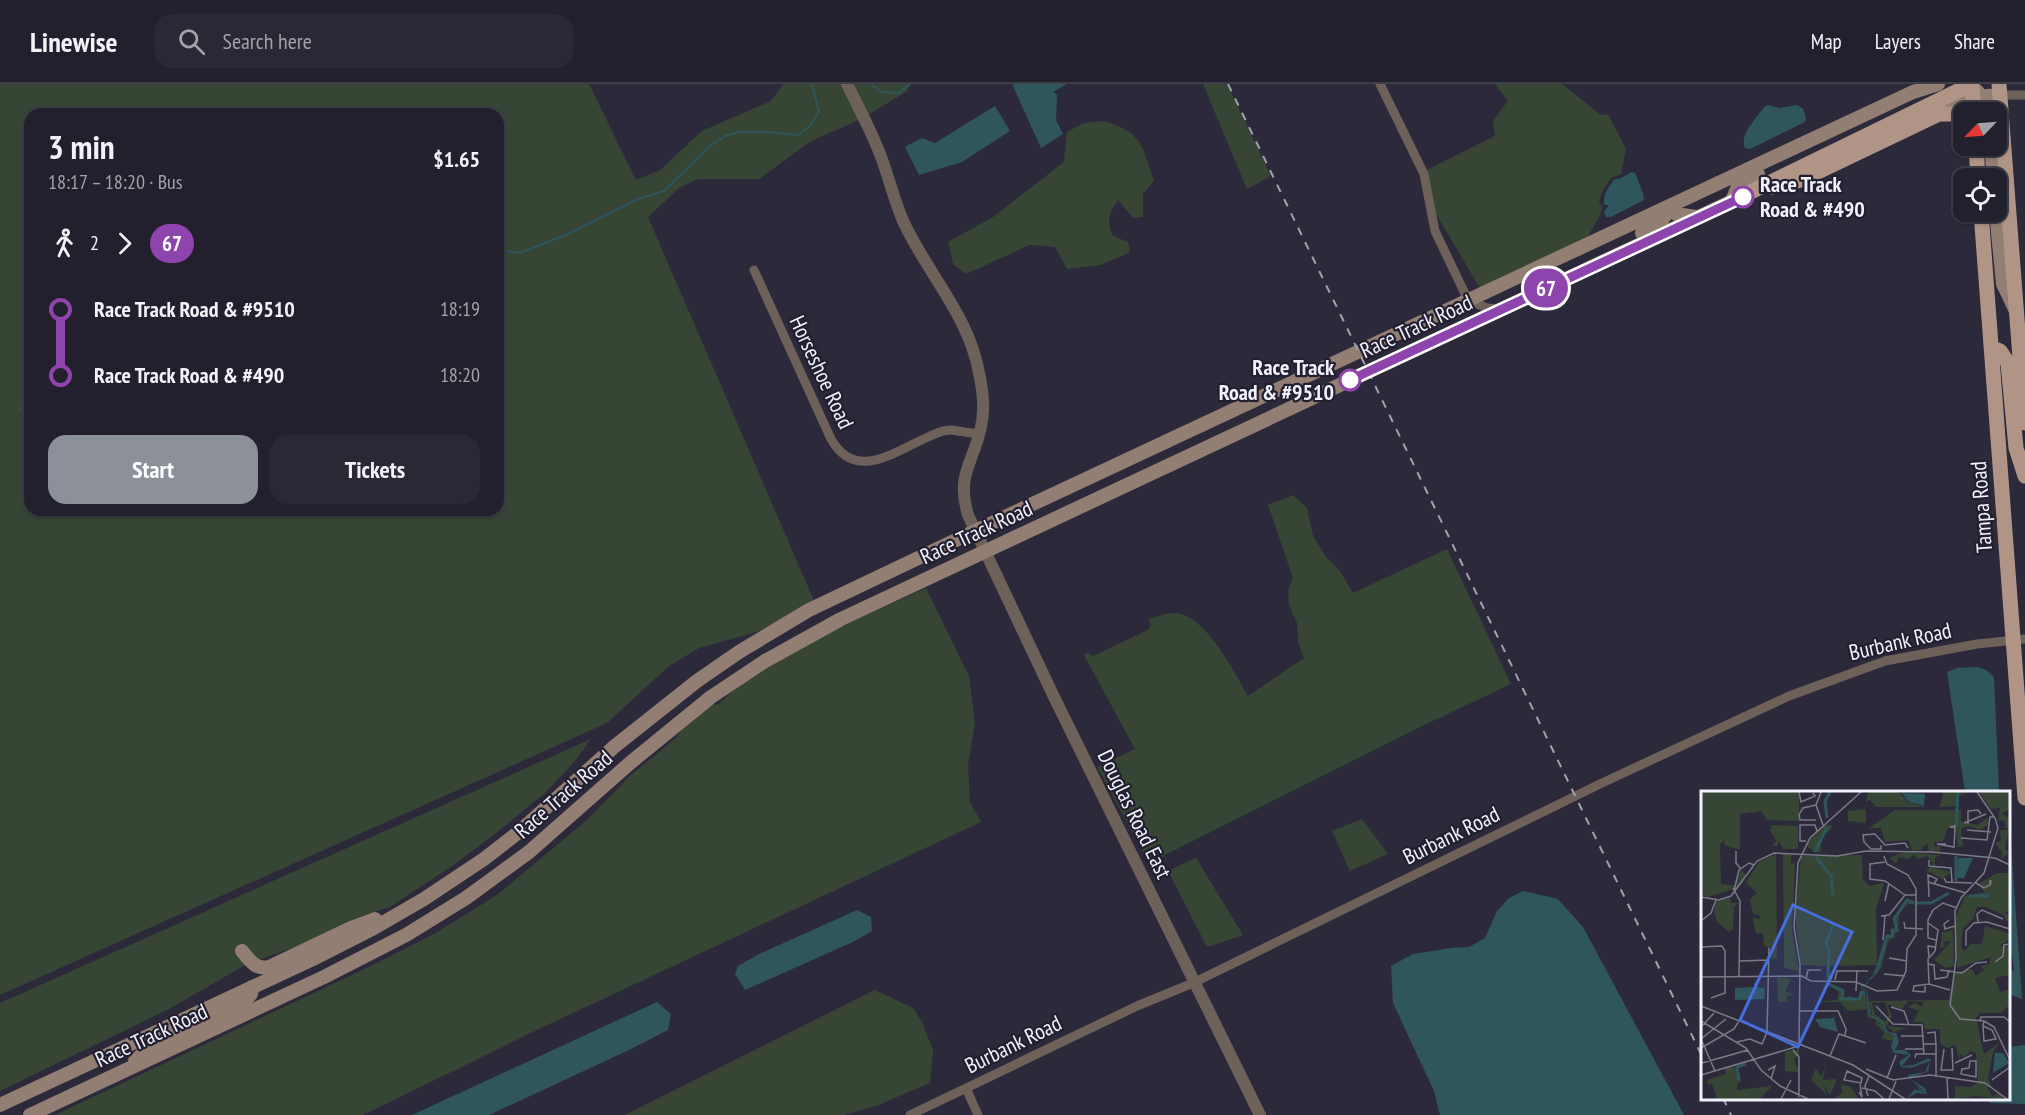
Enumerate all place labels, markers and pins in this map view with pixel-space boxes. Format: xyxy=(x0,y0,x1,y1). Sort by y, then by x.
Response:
place label: Race Track Road & #490 xyxy=(1760,170,1865,223)
marker: Race Track Road & #490 xyxy=(1732,186,1754,208)
place label: Race Track Road & #9510 xyxy=(1219,353,1335,406)
marker: Race Track Road & #9510 xyxy=(1339,369,1361,391)

